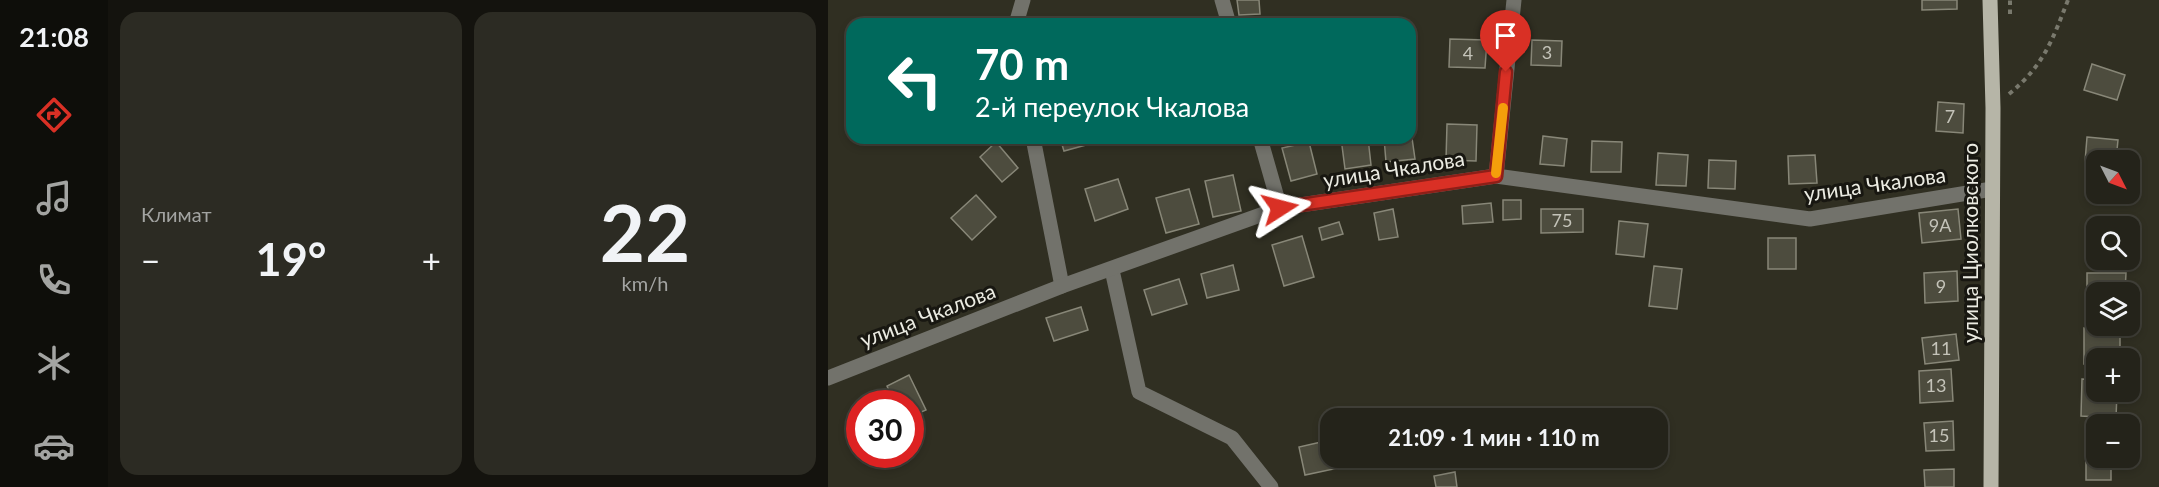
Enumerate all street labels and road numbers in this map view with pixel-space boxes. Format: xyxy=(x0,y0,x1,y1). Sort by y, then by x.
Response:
street label: улица Циолковского xyxy=(1957,143,1982,343)
street label: улица Чкалова xyxy=(1321,145,1466,192)
street label: улица Чкалова xyxy=(1802,161,1947,206)
street label: улица Чкалова xyxy=(856,277,999,352)

